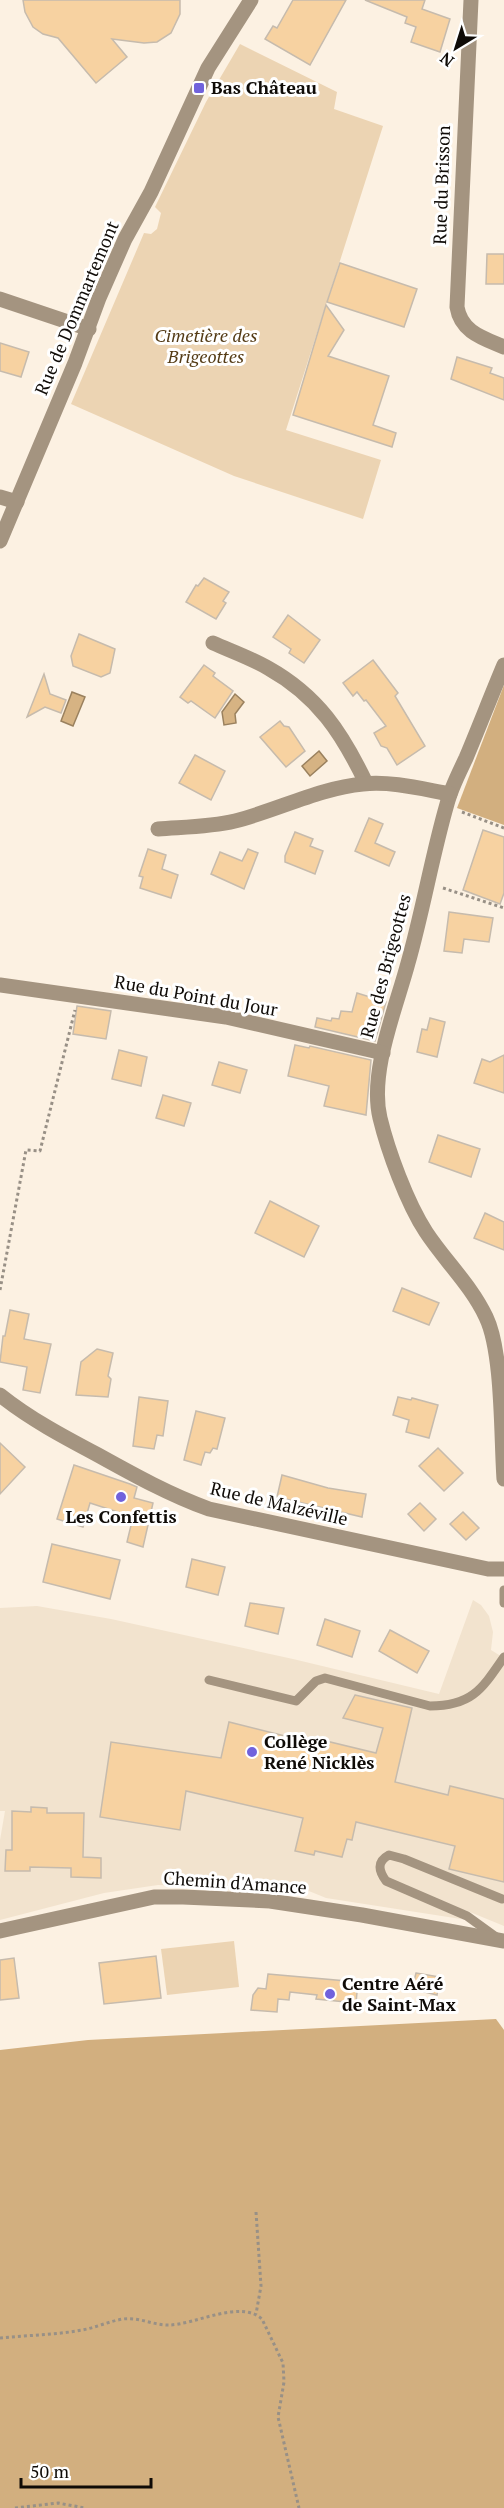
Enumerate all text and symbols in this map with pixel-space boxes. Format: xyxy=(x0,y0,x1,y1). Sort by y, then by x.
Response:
north arrow xyxy=(426,18,486,78)
text: N xyxy=(435,47,458,72)
place label: Bas Château xyxy=(211,75,317,99)
marker: Bas Château xyxy=(192,81,206,95)
street label: Rue du Brisson xyxy=(427,125,455,245)
street label: Rue de Dommartemont xyxy=(28,217,124,398)
park label: Cimetière des Brigeottes xyxy=(154,323,258,368)
street label: Rue des Brigeottes xyxy=(354,891,416,1040)
street label: Rue du Point du Jour xyxy=(113,969,280,1021)
street label: Rue de Malzéville xyxy=(208,1476,350,1531)
marker: Les Confettis xyxy=(114,1490,128,1504)
place label: Les Confettis xyxy=(65,1504,177,1528)
place label: Collège René Nicklès xyxy=(264,1729,375,1774)
marker: Collège René Nicklès xyxy=(245,1745,259,1759)
street label: Chemin d'Amance xyxy=(163,1865,308,1899)
place label: Centre Aéré de Saint-Max xyxy=(342,1971,456,2016)
marker: Centre Aéré de Saint-Max xyxy=(323,1987,337,2001)
scale bar xyxy=(21,2451,152,2489)
text: 50 m xyxy=(30,2459,70,2483)

